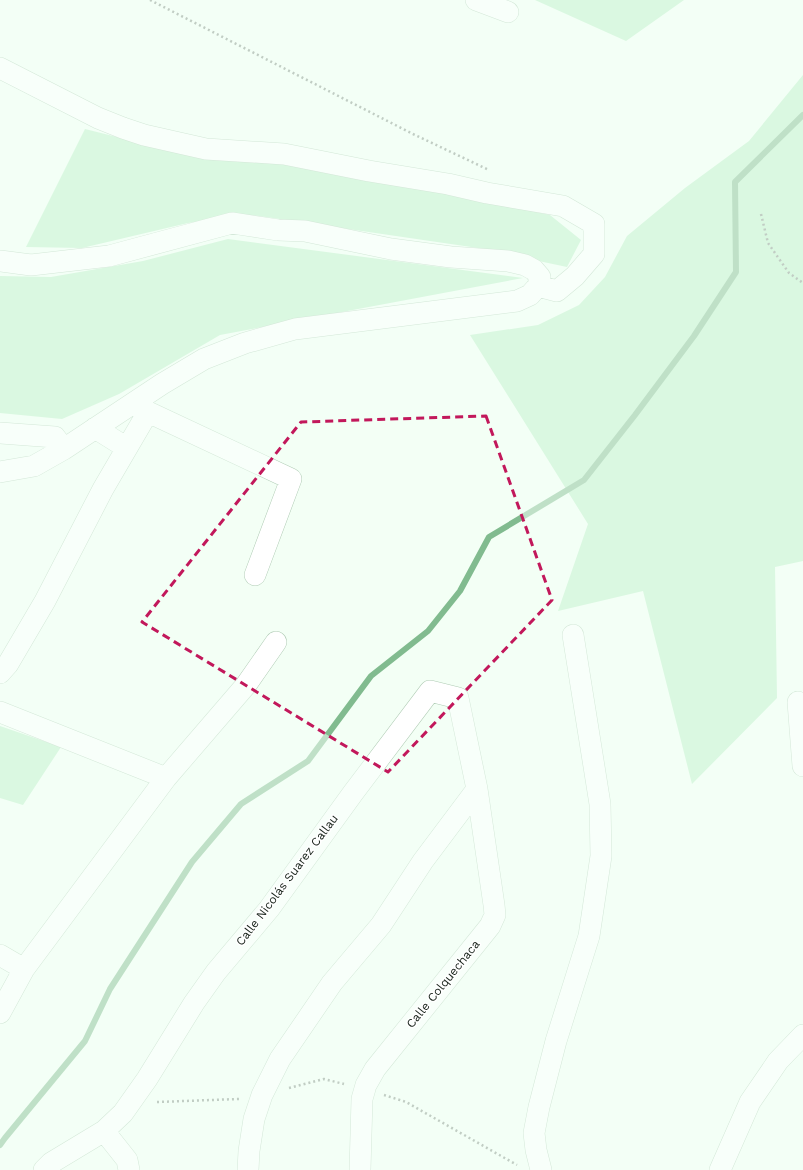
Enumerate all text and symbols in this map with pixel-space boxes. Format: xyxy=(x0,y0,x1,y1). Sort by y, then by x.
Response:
street label: Calle Nicolás Suarez Callau xyxy=(233,812,341,948)
street label: Calle Colquechaca xyxy=(403,937,483,1031)

